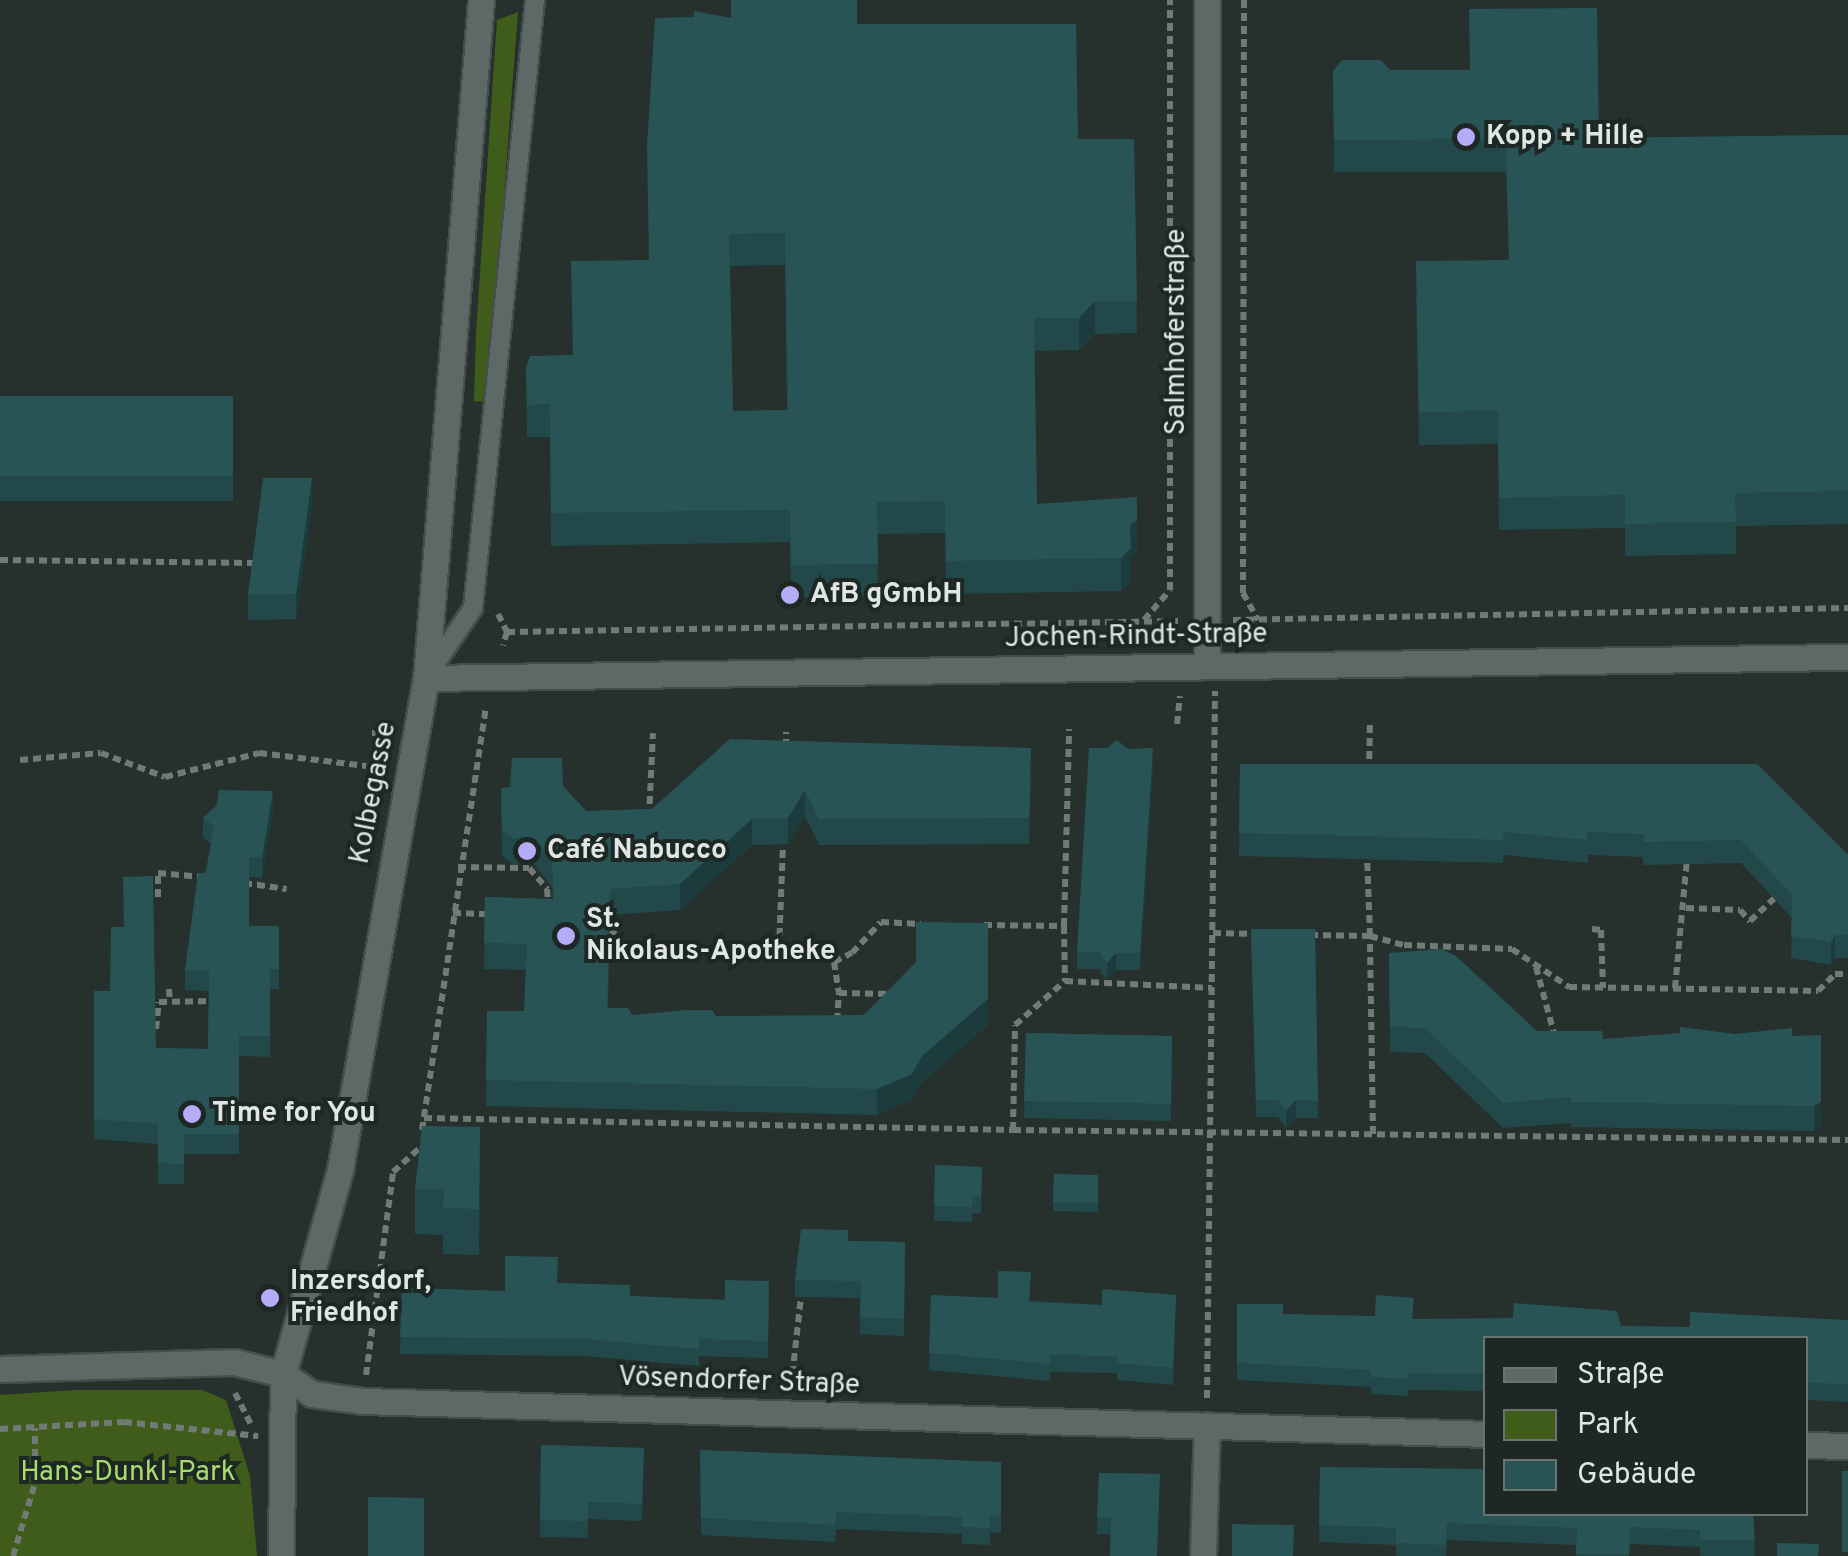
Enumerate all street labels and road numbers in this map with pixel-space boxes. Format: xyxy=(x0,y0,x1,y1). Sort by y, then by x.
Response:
street label: Salmhoferstraße xyxy=(1160,229,1194,435)
street label: Jochen-Rindt-Straße xyxy=(1004,618,1268,656)
street label: Kolbegasse xyxy=(344,719,404,867)
street label: Vösendorfer Straße xyxy=(618,1361,860,1403)

